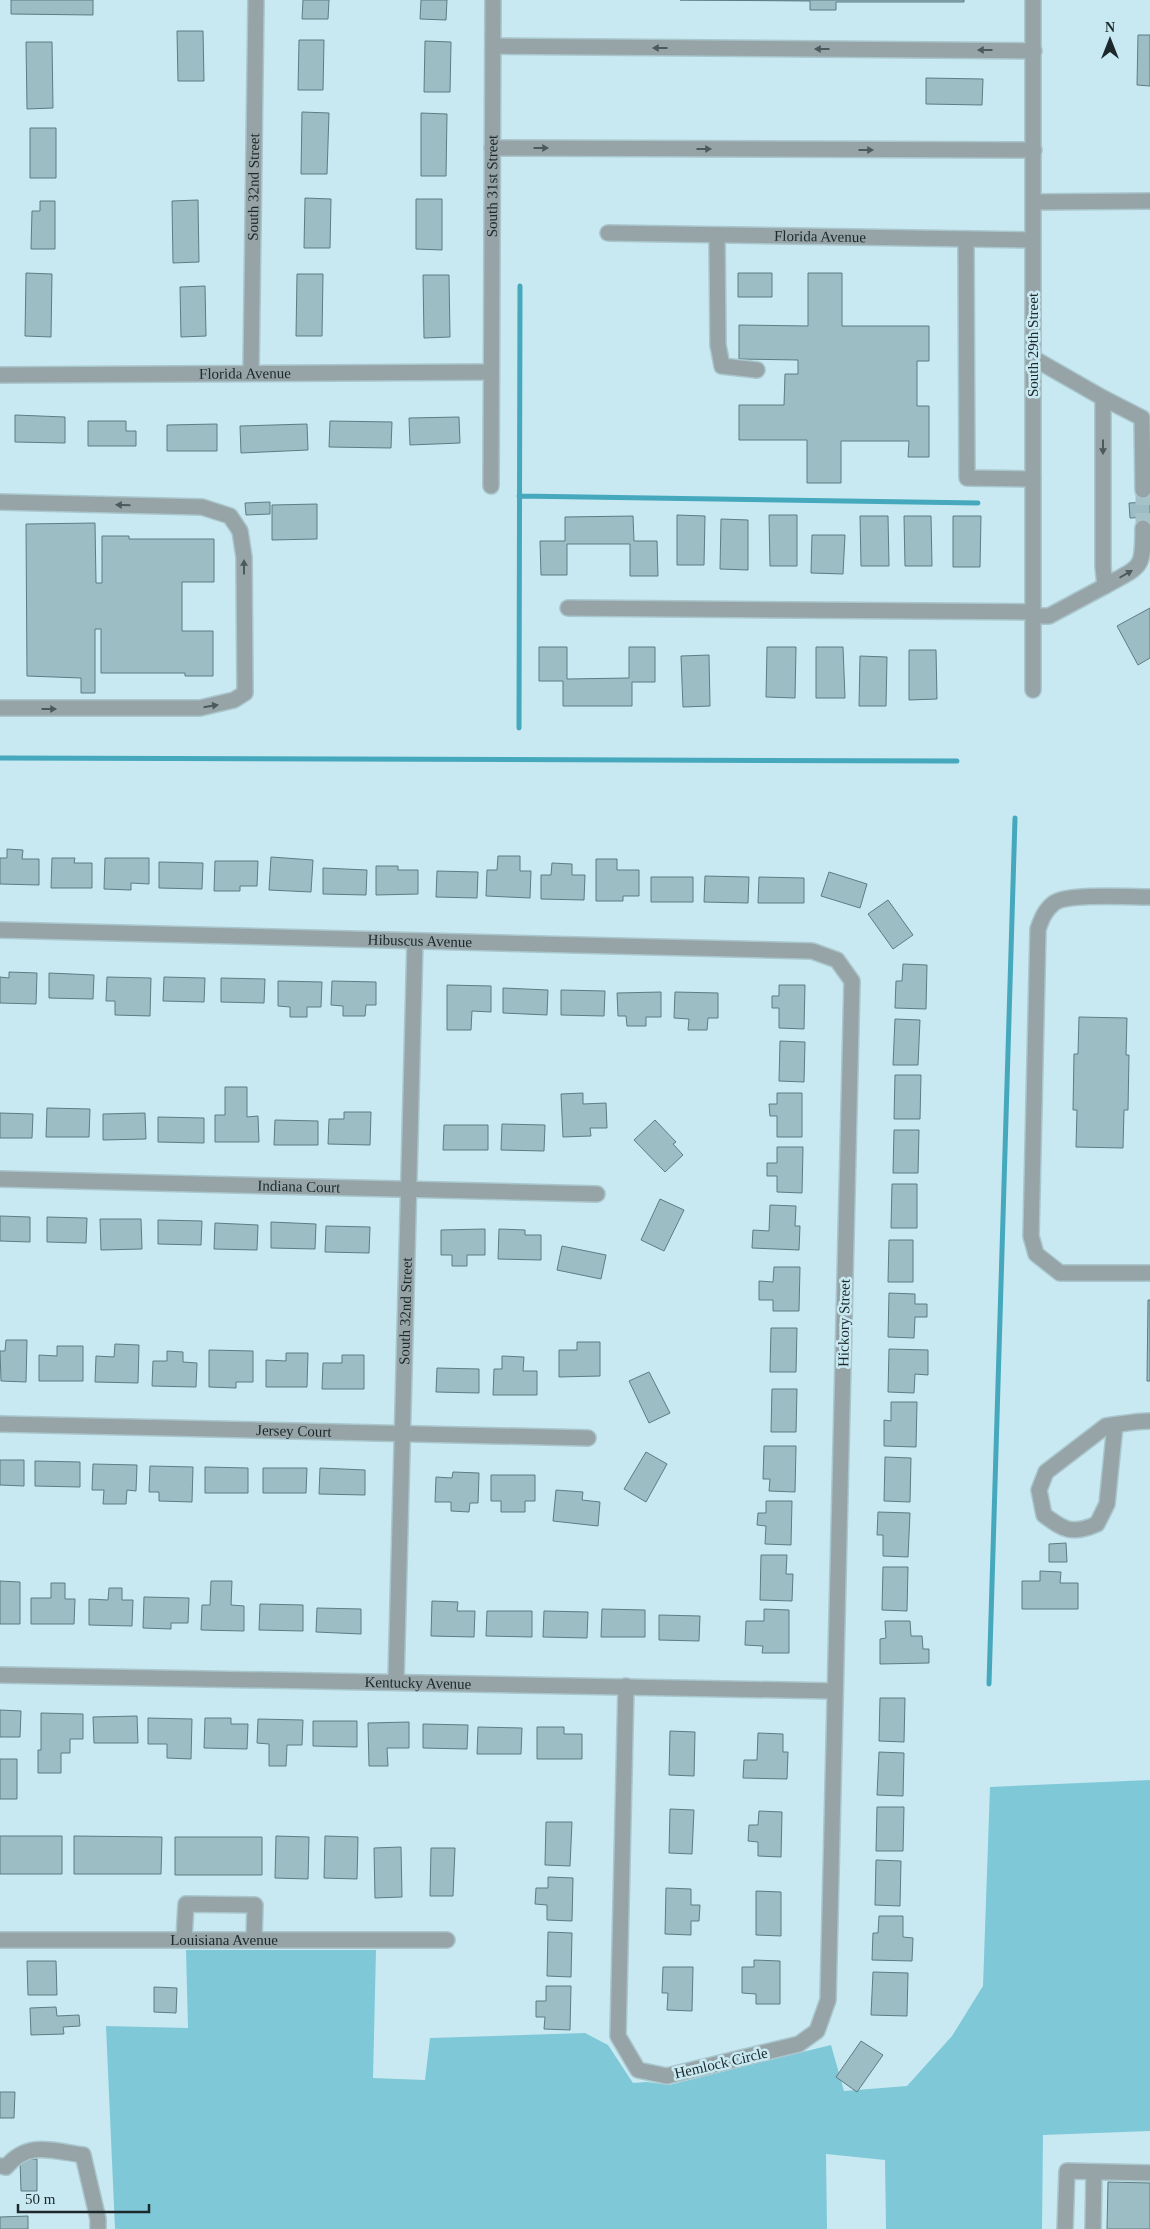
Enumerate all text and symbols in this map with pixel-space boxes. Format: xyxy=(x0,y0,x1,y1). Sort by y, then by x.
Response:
north arrow xyxy=(1085,15,1135,65)
text: N xyxy=(1105,20,1115,35)
one-way arrow xyxy=(652,43,668,51)
one-way arrow xyxy=(814,45,830,53)
one-way arrow xyxy=(977,46,993,54)
street label: South 32nd Street xyxy=(245,132,262,241)
street label: South 31st Street xyxy=(484,134,500,237)
one-way arrow xyxy=(533,144,549,152)
one-way arrow xyxy=(696,145,712,153)
one-way arrow xyxy=(858,146,874,154)
street label: Florida Avenue xyxy=(774,228,866,245)
street label: South 29th Street xyxy=(1025,292,1041,397)
street label: Florida Avenue xyxy=(199,365,291,382)
one-way arrow xyxy=(1099,439,1107,455)
one-way arrow xyxy=(115,501,131,509)
one-way arrow xyxy=(240,558,248,574)
one-way arrow xyxy=(1119,569,1133,578)
one-way arrow xyxy=(203,701,219,709)
one-way arrow xyxy=(41,705,57,713)
street label: Hibuscus Avenue xyxy=(367,932,473,950)
street label: Indiana Court xyxy=(257,1177,341,1196)
street label: South 32nd Street xyxy=(396,1256,415,1365)
street label: Hickory Street xyxy=(835,1278,853,1367)
street label: Jersey Court xyxy=(256,1422,333,1440)
street label: Kentucky Avenue xyxy=(364,1674,472,1692)
street label: Louisiana Avenue xyxy=(170,1932,278,1948)
street label: Hemlock Circle xyxy=(673,2044,770,2082)
scale bar xyxy=(18,2182,149,2214)
text: 50 m xyxy=(25,2191,56,2207)

